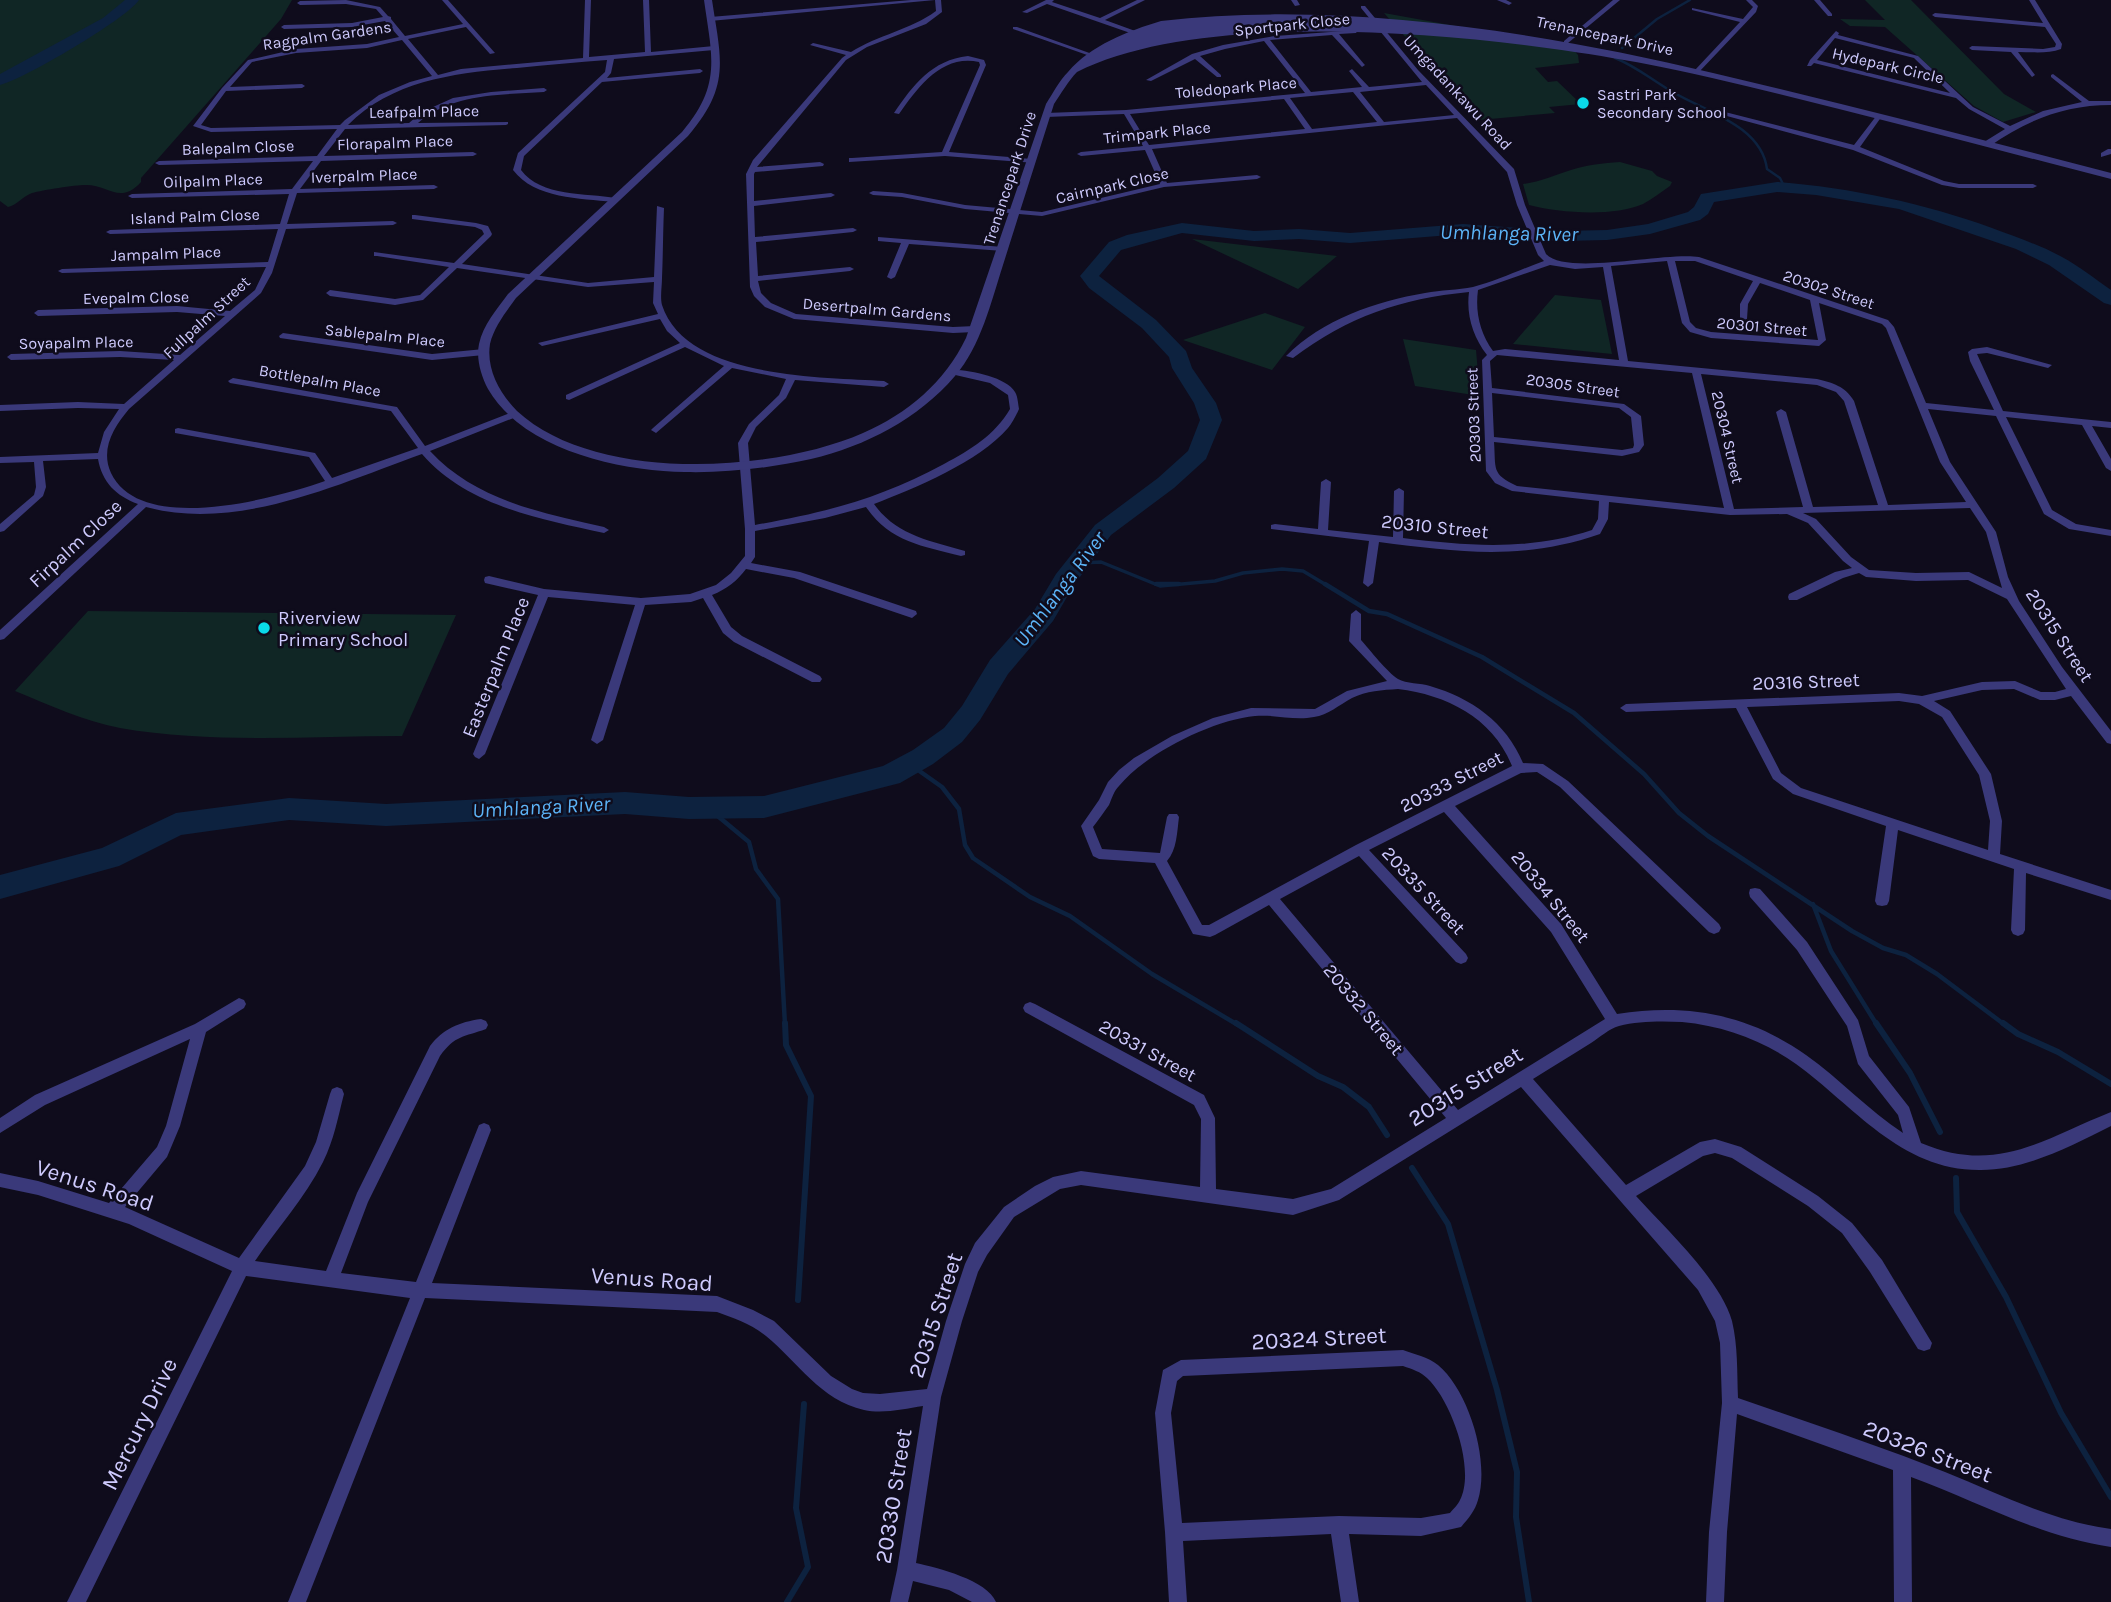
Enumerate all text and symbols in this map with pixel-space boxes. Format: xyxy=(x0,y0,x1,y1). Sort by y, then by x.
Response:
street label: Sportpark Close xyxy=(1233,9,1351,40)
street label: Trenancepark Drive xyxy=(1535,12,1675,59)
street label: Ragpalm Gardens xyxy=(262,17,393,54)
street label: Umgadankawu Road xyxy=(1399,31,1516,154)
street label: Hydepark Circle xyxy=(1830,43,1946,88)
street label: Toledopark Place xyxy=(1175,73,1298,102)
place label: Sastri Park Secondary School xyxy=(1597,85,1726,122)
marker: Sastri Park Secondary School xyxy=(1575,95,1591,111)
street label: Leafpalm Place xyxy=(369,101,479,122)
street label: Trenancepark Drive xyxy=(979,109,1040,247)
street label: Trimpark Place xyxy=(1102,117,1212,148)
street label: Florapalm Place xyxy=(337,131,453,154)
street label: Balepalm Close xyxy=(181,136,295,159)
street label: Cairnpark Close xyxy=(1054,163,1170,208)
street label: Iverpalm Place xyxy=(310,164,418,187)
street label: Oilpalm Place xyxy=(163,169,263,192)
street label: Island Palm Close xyxy=(130,205,260,228)
water label: Umhlanga River xyxy=(1440,220,1579,246)
street label: Jampalm Place xyxy=(111,242,221,265)
street label: 20302 Street xyxy=(1781,266,1877,313)
street label: Fullpalm Street xyxy=(159,272,254,363)
street label: Evepalm Close xyxy=(83,287,189,308)
street label: Desertpalm Gardens xyxy=(802,294,952,325)
street label: 20301 Street xyxy=(1716,313,1808,340)
street label: Sablepalm Place xyxy=(324,320,446,351)
street label: Soyapalm Place xyxy=(19,332,134,353)
street label: Bottlepalm Place xyxy=(257,360,382,401)
street label: 20303 Street xyxy=(1462,367,1485,463)
street label: 20305 Street xyxy=(1525,370,1621,401)
street label: 20304 Street xyxy=(1708,389,1747,485)
street label: Firpalm Close xyxy=(25,495,127,592)
street label: 20310 Street xyxy=(1380,510,1490,544)
water label: Umhlanga River xyxy=(1009,526,1112,651)
street label: 20315 Street xyxy=(2021,585,2098,686)
street label: Easterpalm Place xyxy=(458,594,534,741)
place label: Riverview Primary School xyxy=(278,607,408,651)
marker: Riverview Primary School xyxy=(256,620,272,636)
street label: 20316 Street xyxy=(1752,669,1860,695)
street label: 20333 Street xyxy=(1396,747,1507,817)
water label: Umhlanga River xyxy=(471,791,611,823)
street label: 20335 Street xyxy=(1377,842,1470,939)
street label: 20334 Street xyxy=(1506,846,1594,947)
street label: 20332 Street xyxy=(1319,960,1408,1060)
street label: 20331 Street xyxy=(1095,1015,1200,1087)
street label: 20315 Street xyxy=(1403,1040,1528,1132)
street label: Venus Road xyxy=(33,1154,157,1217)
street label: 20315 Street xyxy=(903,1249,968,1381)
street label: Venus Road xyxy=(590,1262,714,1297)
street label: 20324 Street xyxy=(1251,1321,1388,1356)
street label: Mercury Drive xyxy=(96,1354,183,1495)
street label: 20326 Street xyxy=(1860,1415,1996,1489)
street label: 20330 Street xyxy=(869,1426,918,1566)

